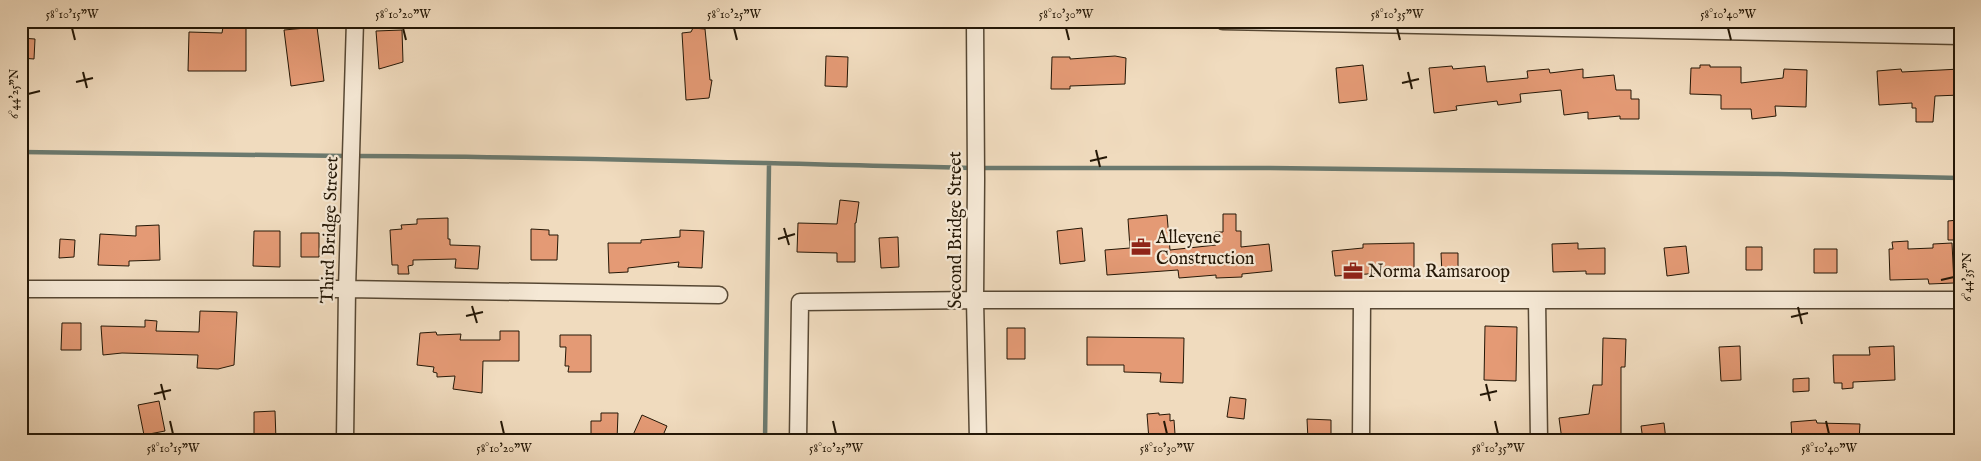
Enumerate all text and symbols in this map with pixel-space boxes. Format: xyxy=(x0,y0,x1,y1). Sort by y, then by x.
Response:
text: 58°10'15"W xyxy=(46,7,99,22)
text: 58°10'20"W xyxy=(375,7,431,22)
text: 58°10'25"W xyxy=(707,7,761,22)
text: 58°10'30"W xyxy=(1039,7,1094,22)
text: 58°10'35"W xyxy=(1371,7,1424,22)
text: 58°10'40"W xyxy=(1700,7,1756,22)
text: 6°44'25"N xyxy=(7,68,22,119)
street label: Second Bridge Street xyxy=(945,151,968,309)
street label: Third Bridge Street xyxy=(316,156,345,304)
place label: Alleyene Construction xyxy=(1155,227,1255,271)
office icon: Alleyene Construction xyxy=(1130,236,1152,258)
text: 6°44'35"N xyxy=(1960,252,1975,302)
office icon: Norma Ramsaroop xyxy=(1342,260,1364,282)
place label: Norma Ramsaroop xyxy=(1368,261,1510,284)
text: 58°10'15"W xyxy=(147,441,200,456)
text: 58°10'20"W xyxy=(476,441,532,456)
text: 58°10'25"W xyxy=(809,441,863,456)
text: 58°10'30"W xyxy=(1140,441,1195,456)
text: 58°10'35"W xyxy=(1472,441,1525,456)
text: 58°10'40"W xyxy=(1801,441,1857,456)

